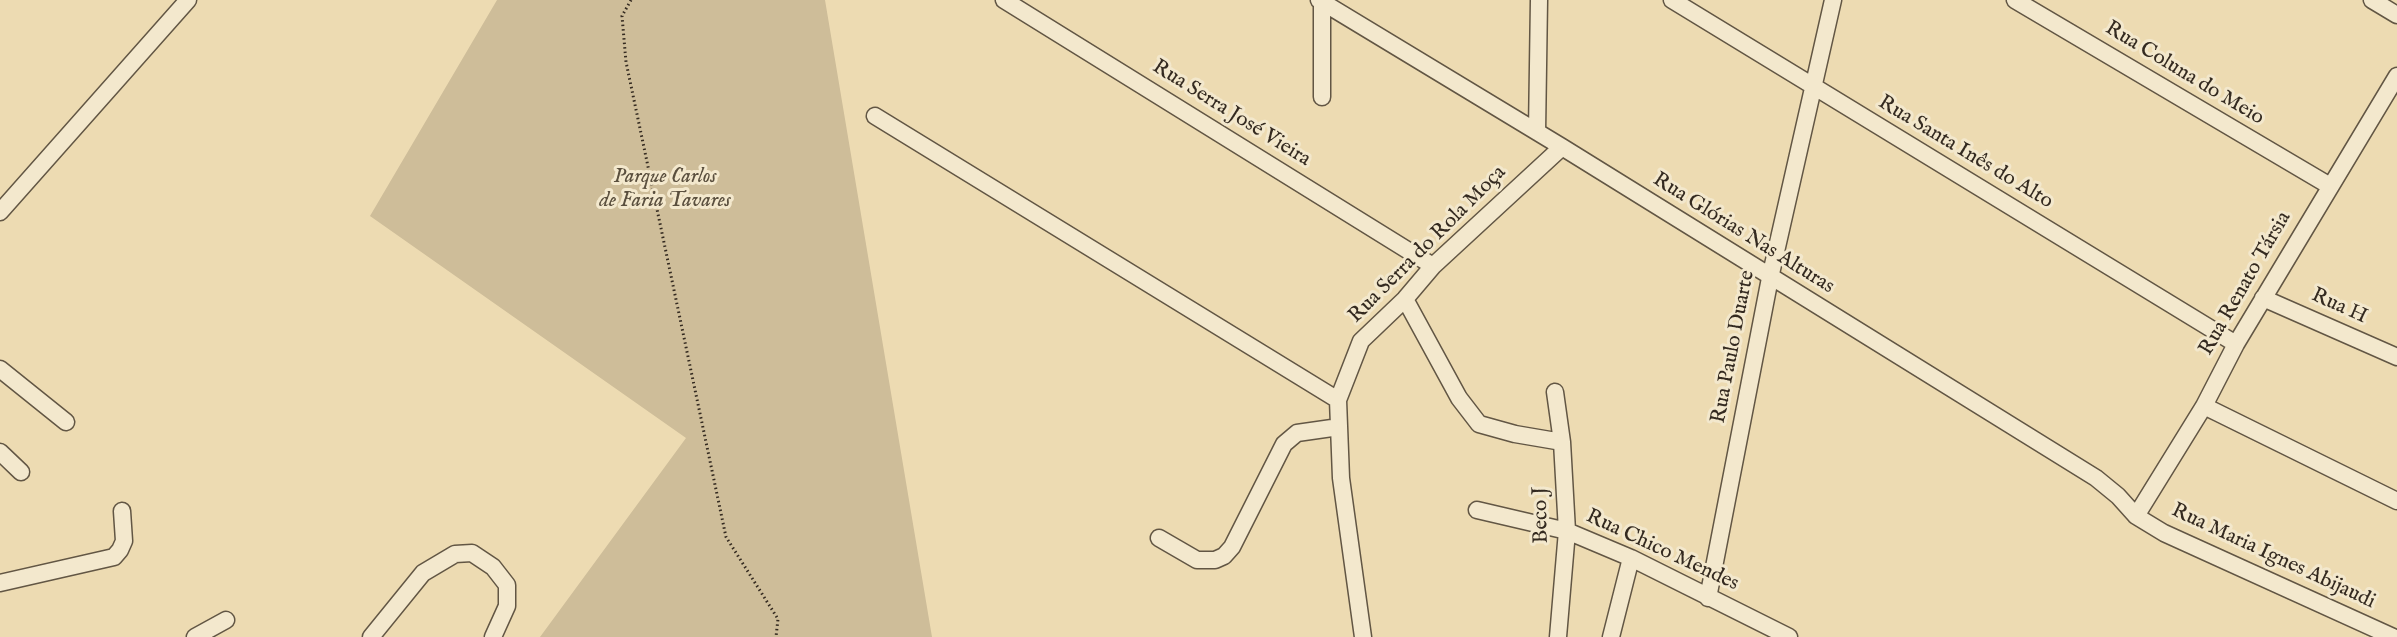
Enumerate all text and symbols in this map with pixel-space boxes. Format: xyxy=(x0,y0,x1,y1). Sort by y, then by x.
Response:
street label: Rua Coluna do Meio xyxy=(2100,17,2268,131)
street label: Rua Serra José Vieira xyxy=(1147,55,1315,173)
street label: Rua Santa Inês do Alto xyxy=(1873,91,2057,215)
street label: Rua Serra do Rola Moça xyxy=(1344,161,1512,329)
park label: Parque Carlos de Faria Tavares xyxy=(599,165,731,215)
street label: Rua Glórias Nas Alturas xyxy=(1648,168,1838,300)
street label: Rua Renato Társia xyxy=(2195,208,2297,360)
street label: Rua Paulo Duarte xyxy=(1707,268,1761,426)
street label: Rua H xyxy=(2307,284,2371,330)
street label: Beco J xyxy=(1529,486,1555,544)
street label: Rua Maria Ignes Abijaudi xyxy=(2167,499,2379,615)
street label: Rua Chico Mendes xyxy=(1582,505,1742,597)

